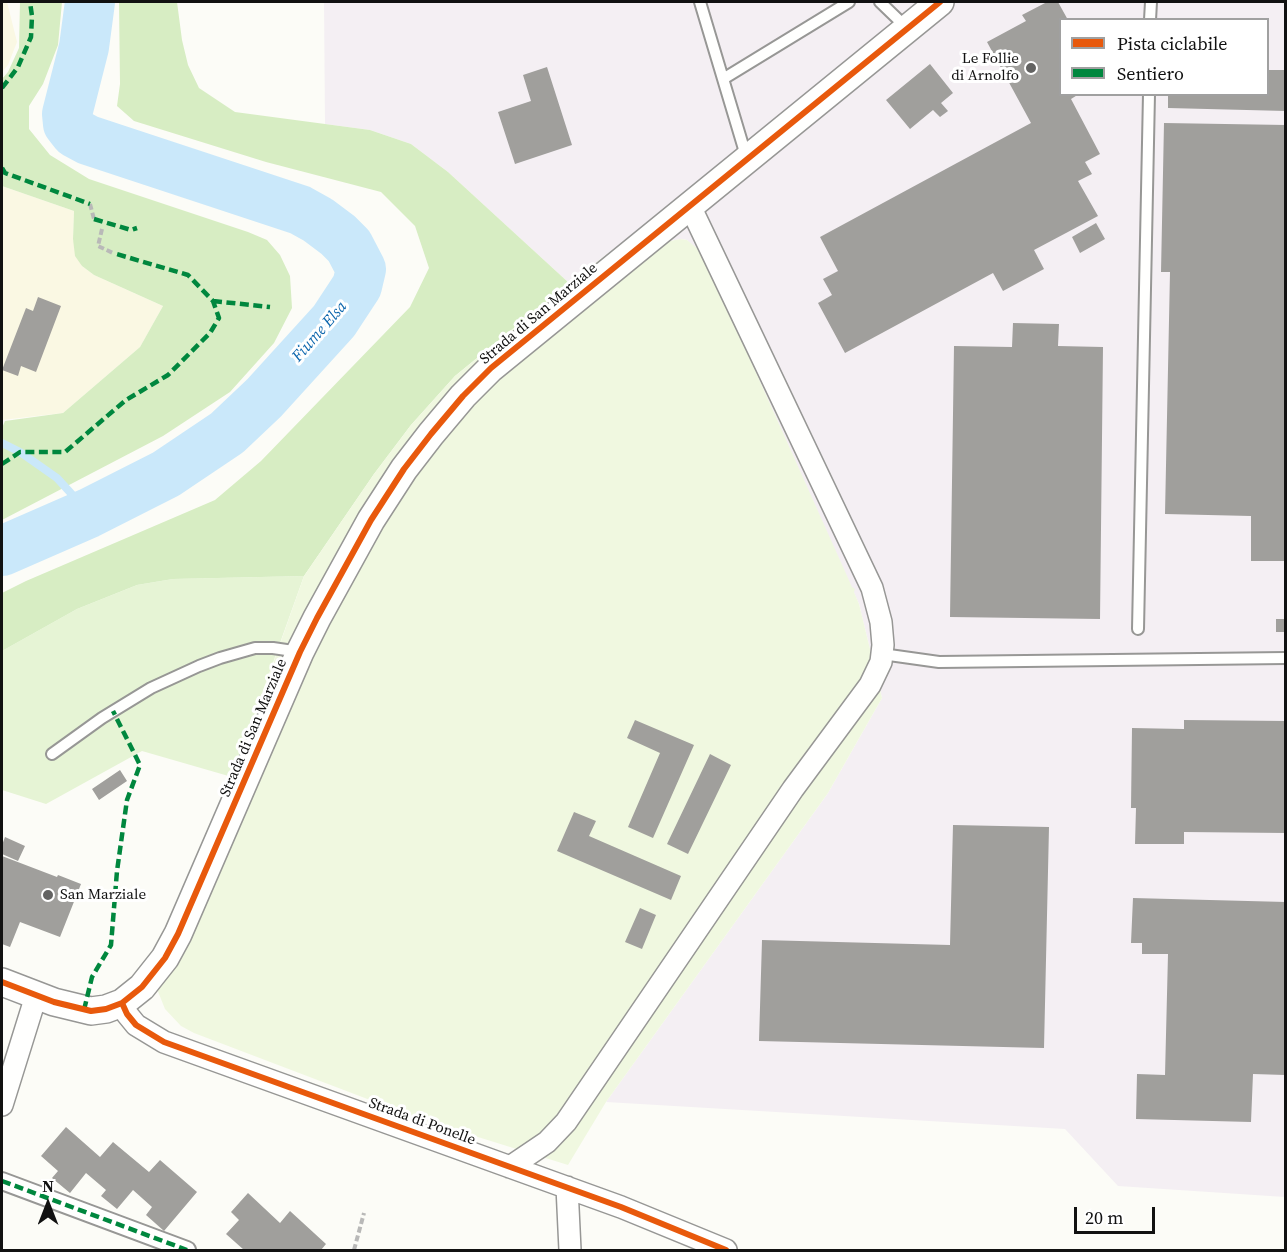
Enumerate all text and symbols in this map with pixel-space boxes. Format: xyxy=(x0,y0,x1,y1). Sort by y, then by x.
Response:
legend xyxy=(1059,18,1269,96)
text: Pista ciclabile xyxy=(1117,31,1228,56)
place label: Le Follie di Arnolfo xyxy=(951,50,1019,85)
marker: Le Follie di Arnolfo xyxy=(1024,61,1038,75)
text: Sentiero xyxy=(1117,61,1184,86)
street label: Strada di San Marziale xyxy=(476,259,602,369)
water label: Fiume Elsa xyxy=(289,298,351,366)
street label: Strada di San Marziale xyxy=(217,656,291,800)
place label: San Marziale xyxy=(60,886,146,904)
marker: San Marziale xyxy=(41,888,55,902)
street label: Strada di Ponelle xyxy=(366,1094,478,1150)
north arrow xyxy=(18,1174,78,1234)
text: N xyxy=(42,1175,54,1197)
scale bar xyxy=(1077,1195,1158,1233)
text: 20 m xyxy=(1085,1205,1123,1230)

